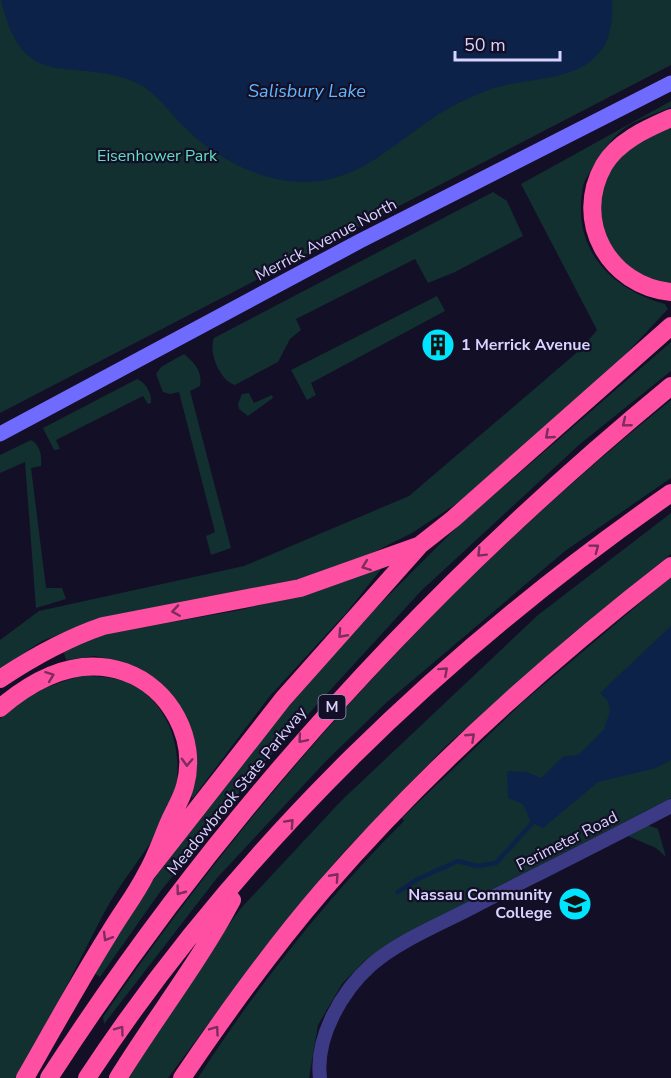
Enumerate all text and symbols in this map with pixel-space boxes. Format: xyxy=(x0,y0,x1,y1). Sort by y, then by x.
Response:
scale bar xyxy=(455,24,560,62)
text: 50 m xyxy=(464,33,506,57)
water label: Salisbury Lake xyxy=(248,79,366,103)
park label: Eisenhower Park xyxy=(97,145,218,167)
street label: Merrick Avenue North xyxy=(252,193,400,287)
building icon: 1 Merrick Avenue xyxy=(420,327,456,363)
place label: 1 Merrick Avenue xyxy=(461,334,591,356)
one-way arrow xyxy=(622,416,633,427)
one-way arrow xyxy=(545,428,555,439)
one-way arrow xyxy=(588,544,599,555)
one-way arrow xyxy=(477,546,487,557)
one-way arrow xyxy=(361,559,372,571)
one-way arrow xyxy=(172,604,181,616)
one-way arrow xyxy=(338,627,349,637)
one-way arrow xyxy=(437,667,448,678)
one-way arrow xyxy=(43,671,54,683)
road number: M xyxy=(318,695,346,719)
street label: Meadowbrook State Parkway xyxy=(162,702,312,880)
one-way arrow xyxy=(299,733,310,744)
one-way arrow xyxy=(463,733,474,744)
one-way arrow xyxy=(181,758,193,767)
street label: Perimeter Road xyxy=(513,806,621,876)
one-way arrow xyxy=(283,819,294,829)
one-way arrow xyxy=(328,873,339,883)
place label: Nassau Community College xyxy=(408,884,553,924)
one-way arrow xyxy=(176,885,187,896)
school or university icon: Nassau Community College xyxy=(557,886,593,922)
one-way arrow xyxy=(102,931,114,941)
one-way arrow xyxy=(113,1025,124,1036)
one-way arrow xyxy=(207,1025,218,1036)

